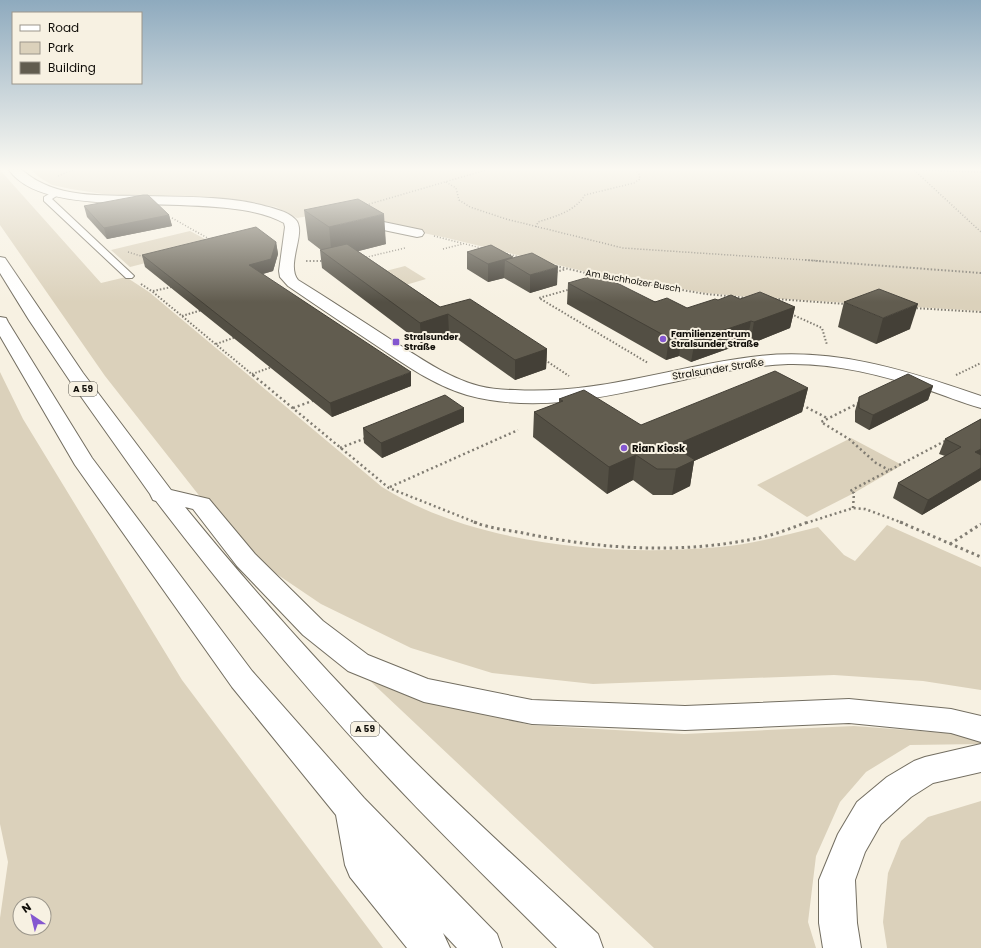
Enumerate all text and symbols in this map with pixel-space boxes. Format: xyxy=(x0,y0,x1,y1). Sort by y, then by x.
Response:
legend xyxy=(12,12,142,84)
text: Road xyxy=(48,19,79,36)
text: Park xyxy=(48,39,75,56)
text: Building xyxy=(48,59,96,76)
street label: Am Buchholzer Busch xyxy=(584,267,682,295)
place label: Familienzentrum Stralsunder Straße xyxy=(671,328,759,350)
place label: Stralsunder Straße xyxy=(404,331,459,353)
marker: Familienzentrum Stralsunder Straße xyxy=(658,334,668,344)
marker: Stralsunder Straße xyxy=(391,337,401,347)
street label: Stralsunder Straße xyxy=(671,354,765,384)
road number: A 59 xyxy=(69,382,97,396)
place label: Rian Kiosk xyxy=(632,441,686,456)
marker: Rian Kiosk xyxy=(619,443,629,453)
road number: A 59 xyxy=(351,722,379,736)
north arrow xyxy=(12,896,52,936)
text: N xyxy=(18,899,34,917)

